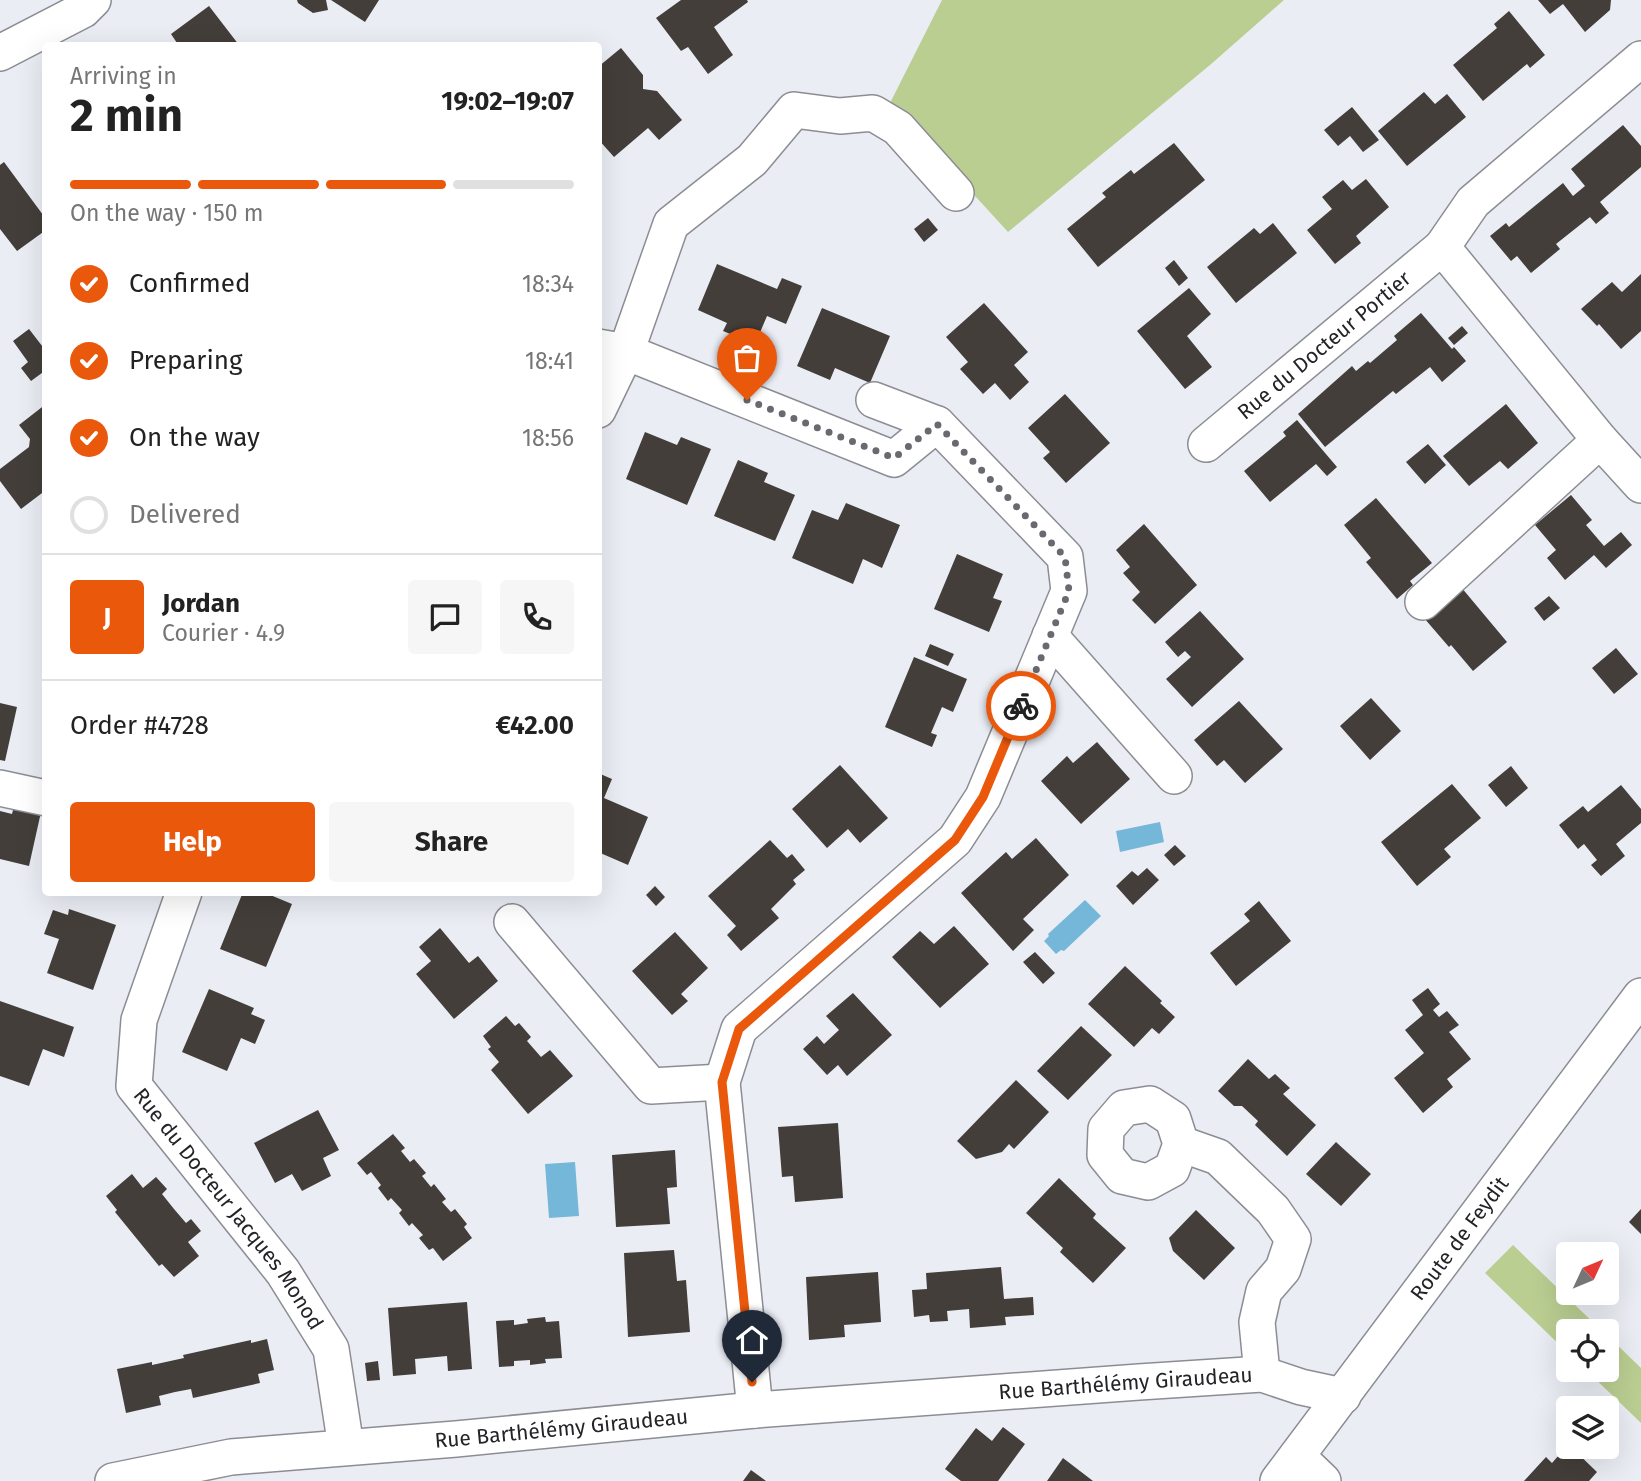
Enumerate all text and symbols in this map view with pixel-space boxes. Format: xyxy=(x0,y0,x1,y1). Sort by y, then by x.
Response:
text: Arriving in xyxy=(70,62,177,90)
text: 19:02–19:07 xyxy=(441,86,574,117)
text: 2 min xyxy=(70,88,183,143)
text: On the way · 150 m xyxy=(70,199,263,227)
icon: check xyxy=(70,265,108,303)
street label: Rue du Docteur Portier xyxy=(1232,266,1416,425)
text: Confirmed xyxy=(129,268,250,299)
text: 18:34 xyxy=(522,270,574,298)
pin xyxy=(717,328,777,400)
icon: bag xyxy=(728,339,766,377)
icon: check xyxy=(70,342,108,380)
text: Preparing xyxy=(129,345,242,376)
text: 18:41 xyxy=(525,347,574,375)
icon: check xyxy=(70,419,108,457)
text: On the way xyxy=(129,422,260,453)
text: 18:56 xyxy=(522,424,574,452)
text: Delivered xyxy=(129,499,241,530)
button: chat xyxy=(408,580,482,654)
button: phone xyxy=(500,580,574,654)
text: Jordan xyxy=(162,588,240,619)
text: J xyxy=(103,602,111,633)
text: Courier · 4.9 xyxy=(162,619,285,647)
courier xyxy=(986,671,1056,741)
icon: bike xyxy=(1002,687,1040,725)
text: Order #4728 xyxy=(70,710,209,741)
text: €42.00 xyxy=(496,710,574,741)
button: Help xyxy=(70,802,315,882)
button: Share xyxy=(329,802,574,882)
street label: Rue du Docteur Jacques Monod xyxy=(128,1083,329,1335)
street label: Route de Feydit xyxy=(1405,1171,1515,1305)
north arrow xyxy=(1556,1242,1619,1306)
map controls xyxy=(1556,1242,1619,1459)
pin xyxy=(722,1310,782,1382)
button: locate xyxy=(1556,1319,1619,1382)
icon: home xyxy=(733,1321,771,1359)
street label: Rue Barthélémy Giraudeau xyxy=(998,1362,1253,1405)
button: layers xyxy=(1556,1396,1619,1459)
street label: Rue Barthélémy Giraudeau xyxy=(434,1404,689,1454)

